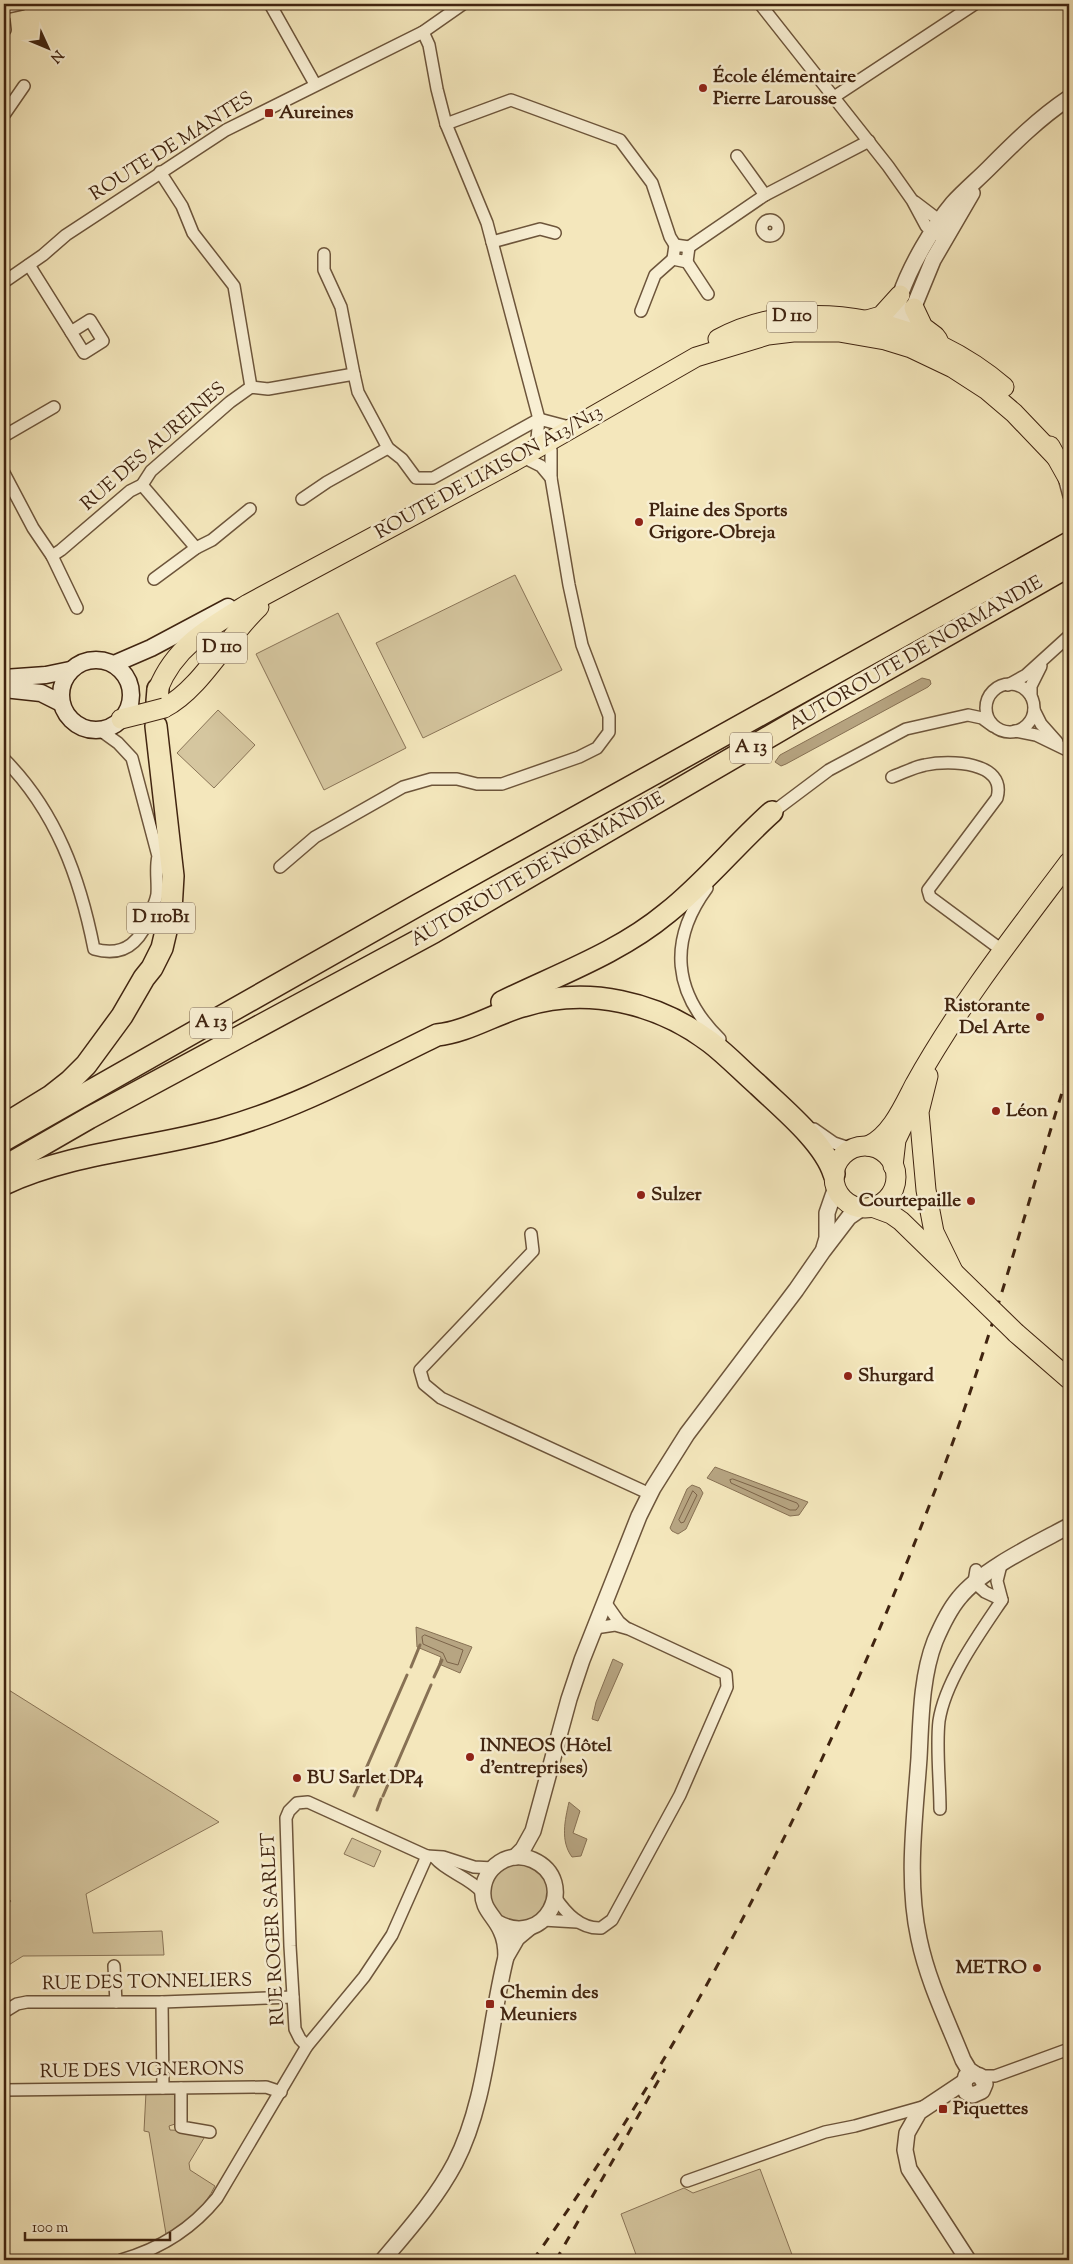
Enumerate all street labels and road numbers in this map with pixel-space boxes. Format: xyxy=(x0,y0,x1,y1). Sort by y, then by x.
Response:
street label: ROUTE DE MANTES xyxy=(85,86,259,208)
road number: D 110 xyxy=(767,302,817,332)
street label: RUE DES AUREINES xyxy=(75,376,233,518)
street label: ROUTE DE LIAISON A13/N13 xyxy=(370,399,608,547)
street label: AUTOROUTE DE NORMANDIE xyxy=(784,570,1049,738)
road number: D 110 xyxy=(197,632,247,664)
road number: A 13 xyxy=(730,732,772,764)
street label: AUTOROUTE DE NORMANDIE xyxy=(406,786,671,954)
road number: D 110B1 xyxy=(127,902,195,934)
road number: A 13 xyxy=(190,1008,232,1038)
street label: RUE ROGER SARLET xyxy=(255,1832,293,2026)
street label: RUE DES TONNELIERS xyxy=(42,1968,252,1998)
street label: RUE DES VIGNERONS xyxy=(39,2056,245,2086)

